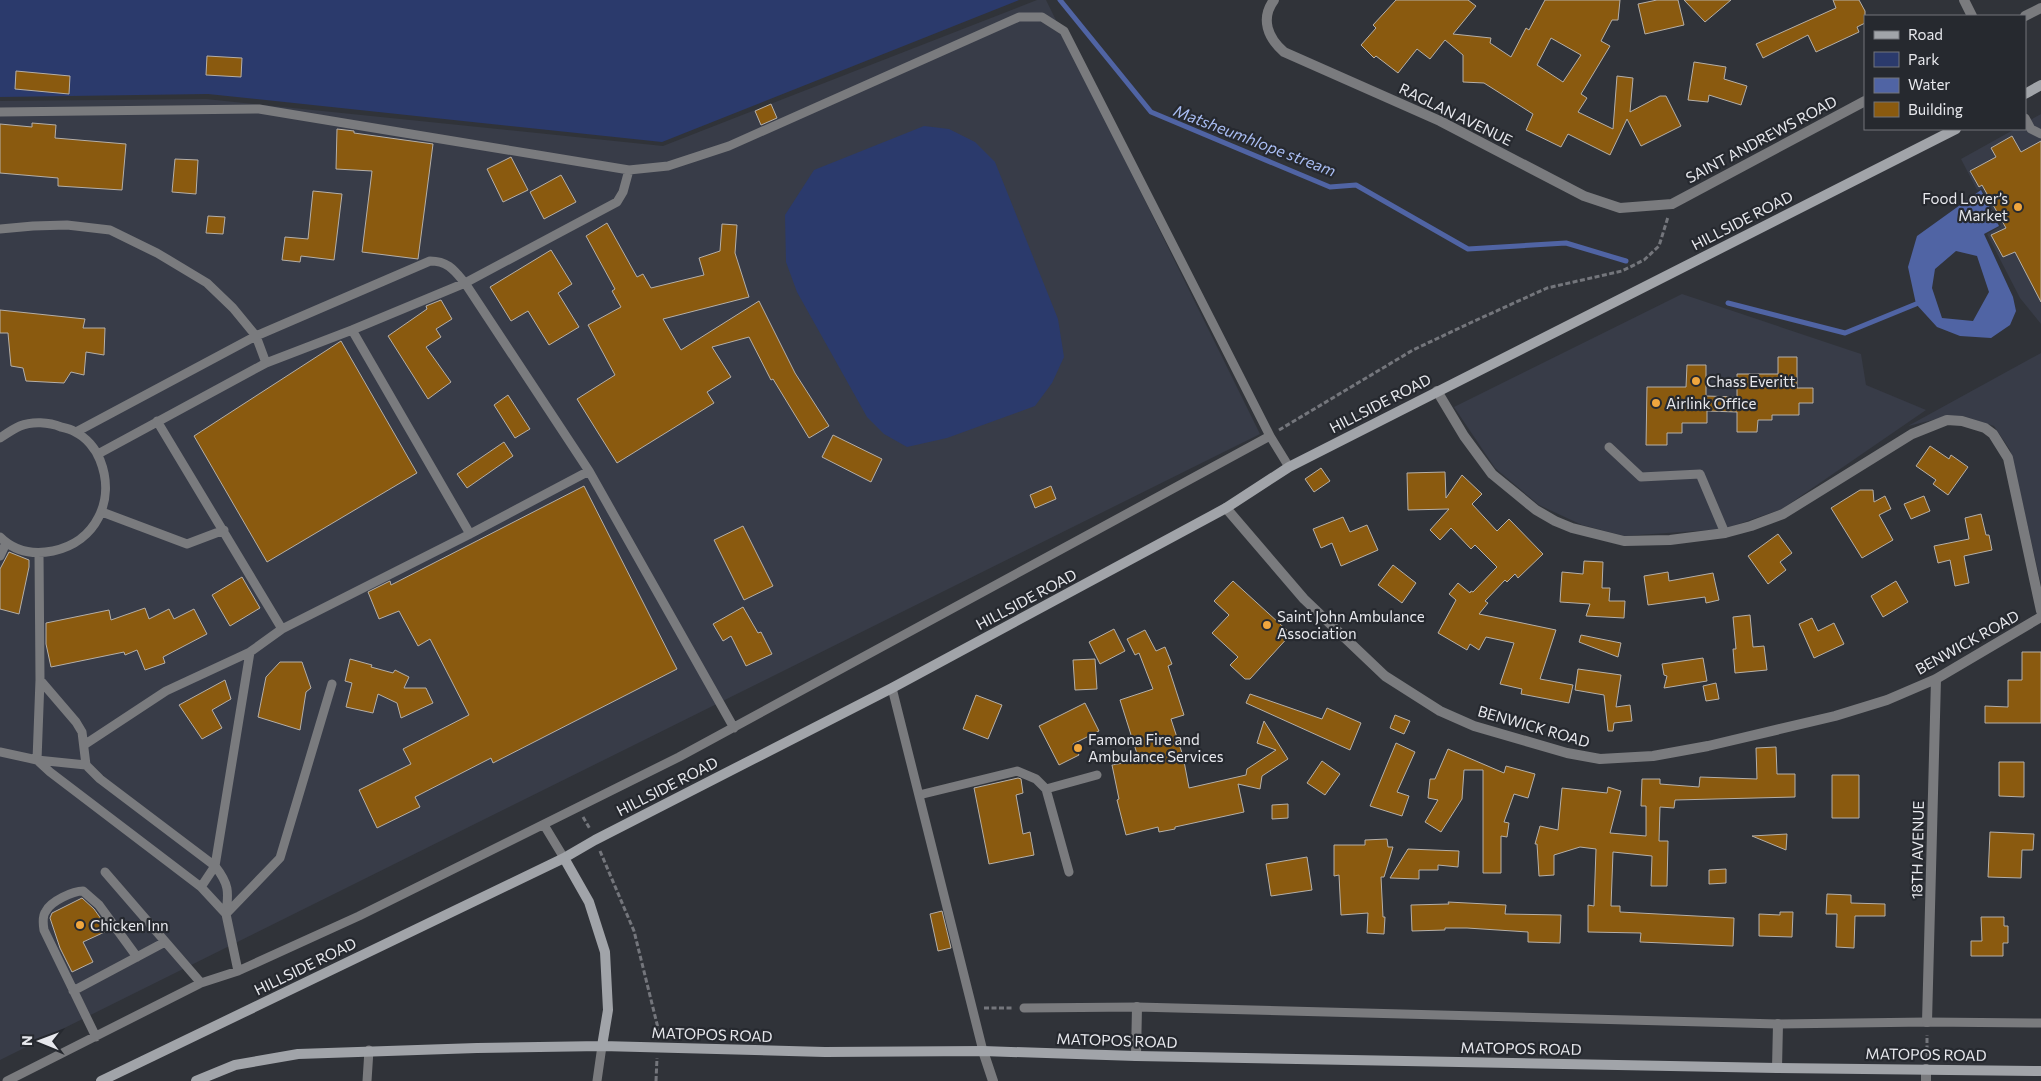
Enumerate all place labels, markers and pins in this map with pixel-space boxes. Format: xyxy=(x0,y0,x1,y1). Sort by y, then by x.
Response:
place label: Food Lover’s Market xyxy=(1922,189,2008,224)
marker: Food Lover’s Market xyxy=(2012,201,2024,213)
place label: Chass Everitt xyxy=(1706,372,1795,390)
marker: Chass Everitt xyxy=(1690,375,1702,387)
place label: Airlink Office xyxy=(1666,394,1756,412)
marker: Airlink Office xyxy=(1650,397,1662,409)
place label: Saint John Ambulance Association xyxy=(1277,607,1425,642)
marker: Saint John Ambulance Association xyxy=(1261,619,1273,631)
place label: Famona Fire and Ambulance Services xyxy=(1088,730,1224,765)
marker: Famona Fire and Ambulance Services xyxy=(1072,742,1084,754)
place label: Chicken Inn xyxy=(90,916,169,934)
marker: Chicken Inn xyxy=(74,919,86,931)

